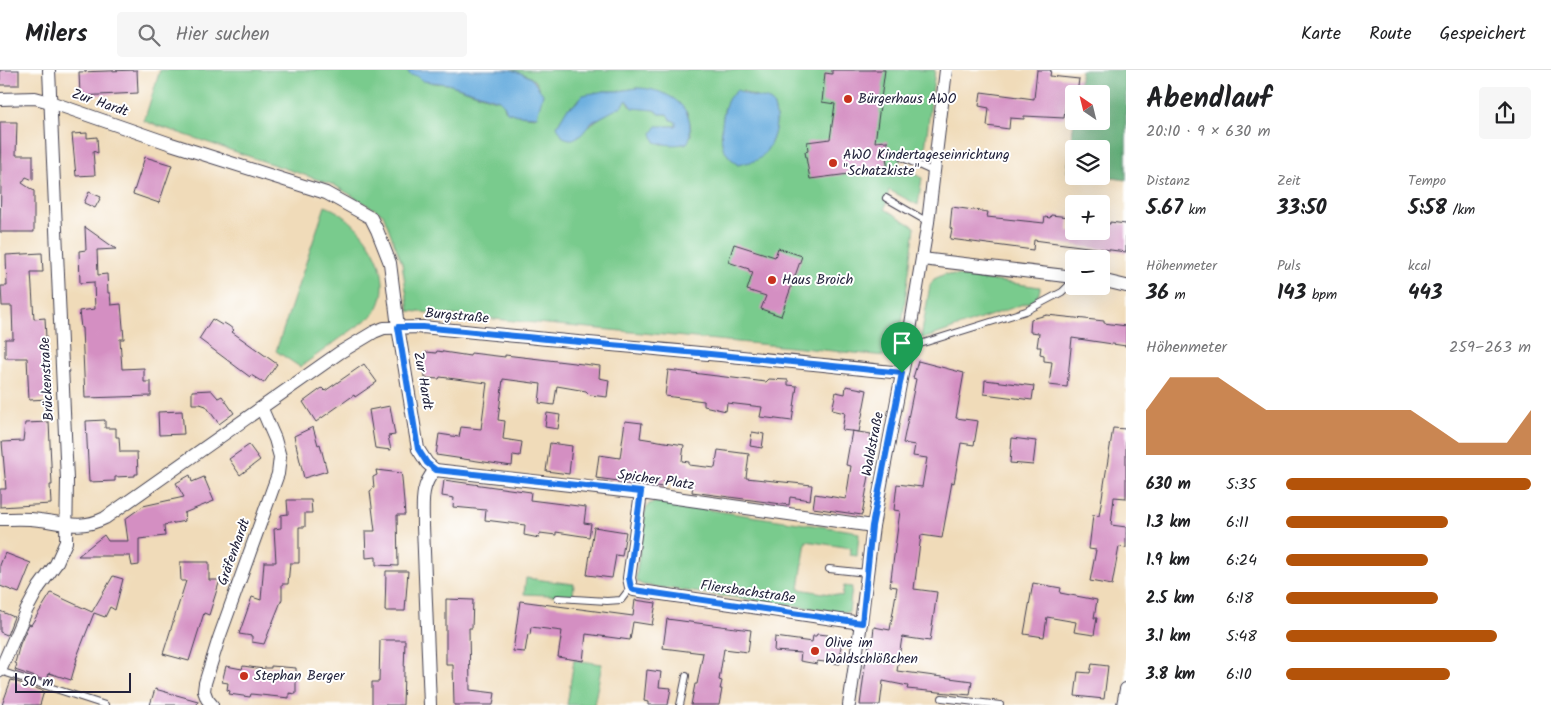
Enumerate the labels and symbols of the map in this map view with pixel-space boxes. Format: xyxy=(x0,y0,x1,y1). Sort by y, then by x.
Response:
street label: Zur Hardt xyxy=(69,83,132,123)
north arrow xyxy=(1065,85,1110,130)
place label: Bürgerhaus AWO xyxy=(858,88,957,110)
marker: Bürgerhaus AWO xyxy=(842,93,854,105)
place label: AWO Kindertageseinrichtung "Schatzkiste" xyxy=(843,144,1010,182)
marker: AWO Kindertageseinrichtung "Schatzkiste" xyxy=(827,157,839,169)
place label: Haus Broich xyxy=(782,269,853,291)
marker: Haus Broich xyxy=(766,274,778,286)
street label: Burgstraße xyxy=(424,302,491,330)
pin xyxy=(881,322,923,373)
street label: Brückenstraße xyxy=(34,336,60,421)
street label: Zur Hardt xyxy=(407,350,439,412)
street label: Waldstraße xyxy=(856,409,890,478)
street label: Spicher Platz xyxy=(616,464,696,496)
street label: Gräfenhardt xyxy=(212,515,256,589)
street label: Fliersbachstraße xyxy=(699,574,798,610)
place label: Olive im Waldschlößchen xyxy=(825,632,918,670)
marker: Olive im Waldschlößchen xyxy=(809,645,821,657)
place label: Stephan Berger xyxy=(254,665,346,687)
scale bar xyxy=(15,670,131,693)
marker: Stephan Berger xyxy=(238,670,250,682)

